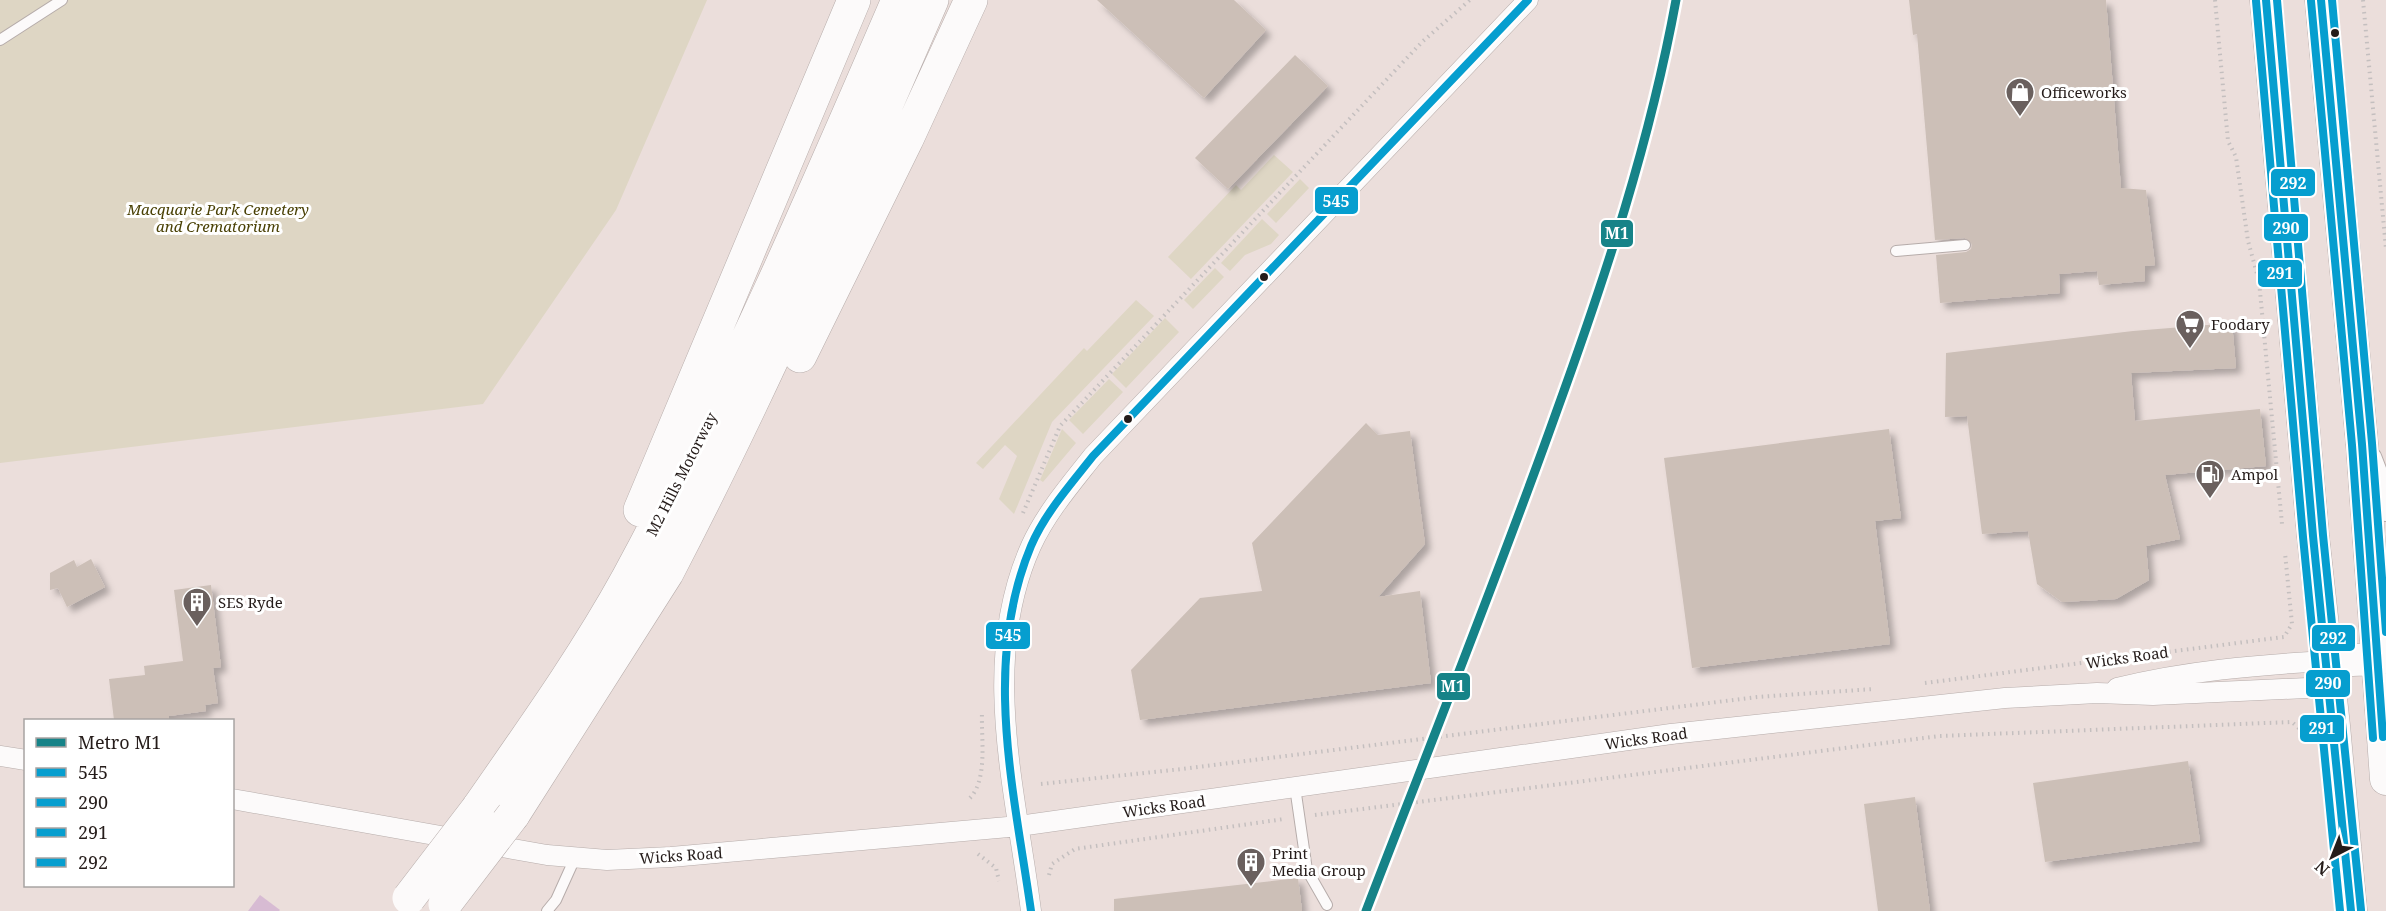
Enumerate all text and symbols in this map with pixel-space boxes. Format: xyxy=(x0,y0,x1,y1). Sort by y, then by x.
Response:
unlabelled marker xyxy=(2329,27,2341,39)
shop icon: Officeworks xyxy=(2004,76,2036,118)
place label: Officeworks xyxy=(2041,82,2127,102)
line badge: 292 xyxy=(2270,168,2316,197)
text: 292 xyxy=(2279,172,2307,194)
line badge: 545 xyxy=(1314,186,1359,215)
text: 545 xyxy=(1322,190,1350,212)
park label: Macquarie Park Cemetery and Crematorium xyxy=(126,199,309,236)
line badge: 290 xyxy=(2263,213,2309,242)
text: 290 xyxy=(2272,217,2300,239)
line badge: M1 xyxy=(1600,219,1634,248)
text: M1 xyxy=(1605,222,1629,244)
line badge: 291 xyxy=(2257,259,2303,288)
text: 291 xyxy=(2266,262,2294,284)
unlabelled marker xyxy=(1258,271,1270,283)
supermarket icon: Foodary xyxy=(2174,308,2206,350)
place label: Foodary xyxy=(2211,314,2270,334)
street label: M2 Hills Motorway xyxy=(641,408,721,539)
unlabelled marker xyxy=(1122,413,1134,425)
fuel station icon: Ampol xyxy=(2194,458,2226,500)
place label: Ampol xyxy=(2231,464,2279,484)
building icon: SES Ryde xyxy=(181,586,213,628)
place label: SES Ryde xyxy=(218,592,283,612)
line badge: 545 xyxy=(985,621,1031,650)
text: 545 xyxy=(994,624,1022,646)
line badge: 292 xyxy=(2311,624,2356,652)
text: 292 xyxy=(2319,627,2347,649)
street label: Wicks Road xyxy=(2084,641,2170,673)
line badge: 290 xyxy=(2305,669,2351,698)
line badge: M1 xyxy=(1436,672,1471,701)
text: 290 xyxy=(2314,672,2342,694)
text: M1 xyxy=(1441,675,1465,697)
line badge: 291 xyxy=(2299,714,2345,743)
text: 291 xyxy=(2308,717,2336,739)
legend xyxy=(24,719,234,887)
street label: Wicks Road xyxy=(1603,722,1689,754)
text: Metro M1 xyxy=(78,730,161,754)
text: 545 xyxy=(78,760,108,784)
text: 290 xyxy=(78,790,108,814)
street label: Wicks Road xyxy=(1121,790,1207,822)
text: 291 xyxy=(78,820,108,844)
north arrow xyxy=(2302,827,2362,887)
street label: Wicks Road xyxy=(639,842,723,868)
place label: Print Media Group xyxy=(1272,843,1366,880)
building icon: Print Media Group xyxy=(1235,846,1267,888)
text: 292 xyxy=(78,850,108,874)
text: N xyxy=(2310,855,2334,881)

